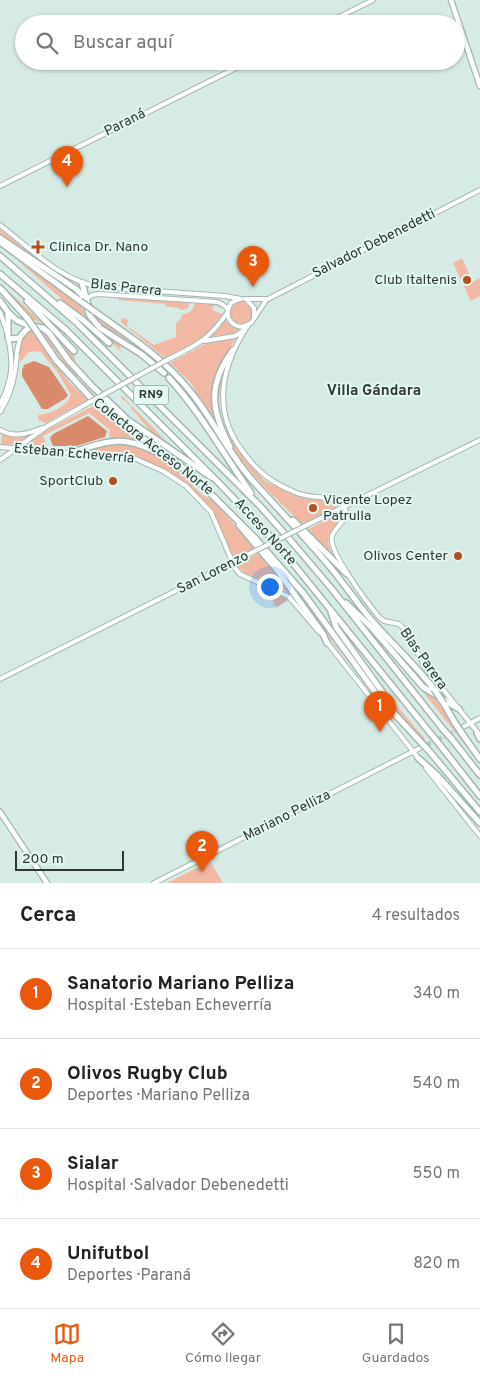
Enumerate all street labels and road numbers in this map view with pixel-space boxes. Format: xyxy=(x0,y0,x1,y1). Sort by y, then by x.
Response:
street label: Paraná xyxy=(102,105,148,141)
street label: Salvador Debenedetti xyxy=(310,206,438,282)
street label: Blas Parera xyxy=(90,276,162,300)
road number: RN9 xyxy=(134,386,168,404)
street label: Colectora Acceso Norte xyxy=(89,395,217,499)
street label: Esteban Echeverría xyxy=(13,440,135,468)
street label: Acceso Norte xyxy=(230,495,300,569)
street label: San Lorenzo xyxy=(174,548,252,598)
street label: Blas Parera xyxy=(396,625,450,693)
street label: Mariano Pelliza xyxy=(240,787,334,845)

